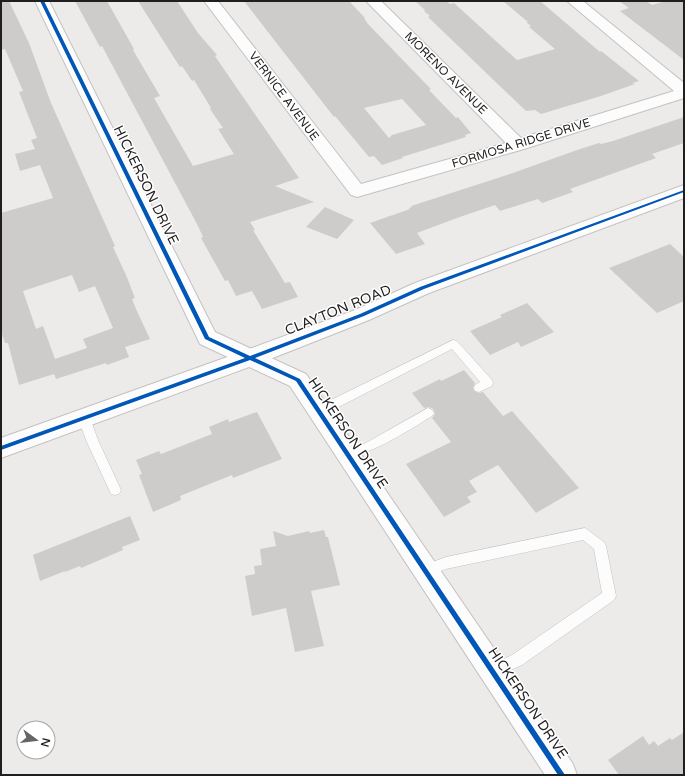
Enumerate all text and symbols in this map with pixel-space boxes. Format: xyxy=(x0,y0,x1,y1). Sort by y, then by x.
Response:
street label: MORENO AVENUE xyxy=(402,29,490,117)
street label: VERNICE AVENUE xyxy=(246,49,322,143)
street label: FORMOSA RIDGE DRIVE xyxy=(450,115,592,171)
street label: HICKERSON DRIVE xyxy=(110,123,182,247)
street label: CLAYTON ROAD xyxy=(282,281,394,339)
street label: HICKERSON DRIVE xyxy=(304,374,392,492)
street label: HICKERSON DRIVE xyxy=(484,644,572,762)
north arrow xyxy=(16,720,56,760)
text: N xyxy=(38,737,53,748)

